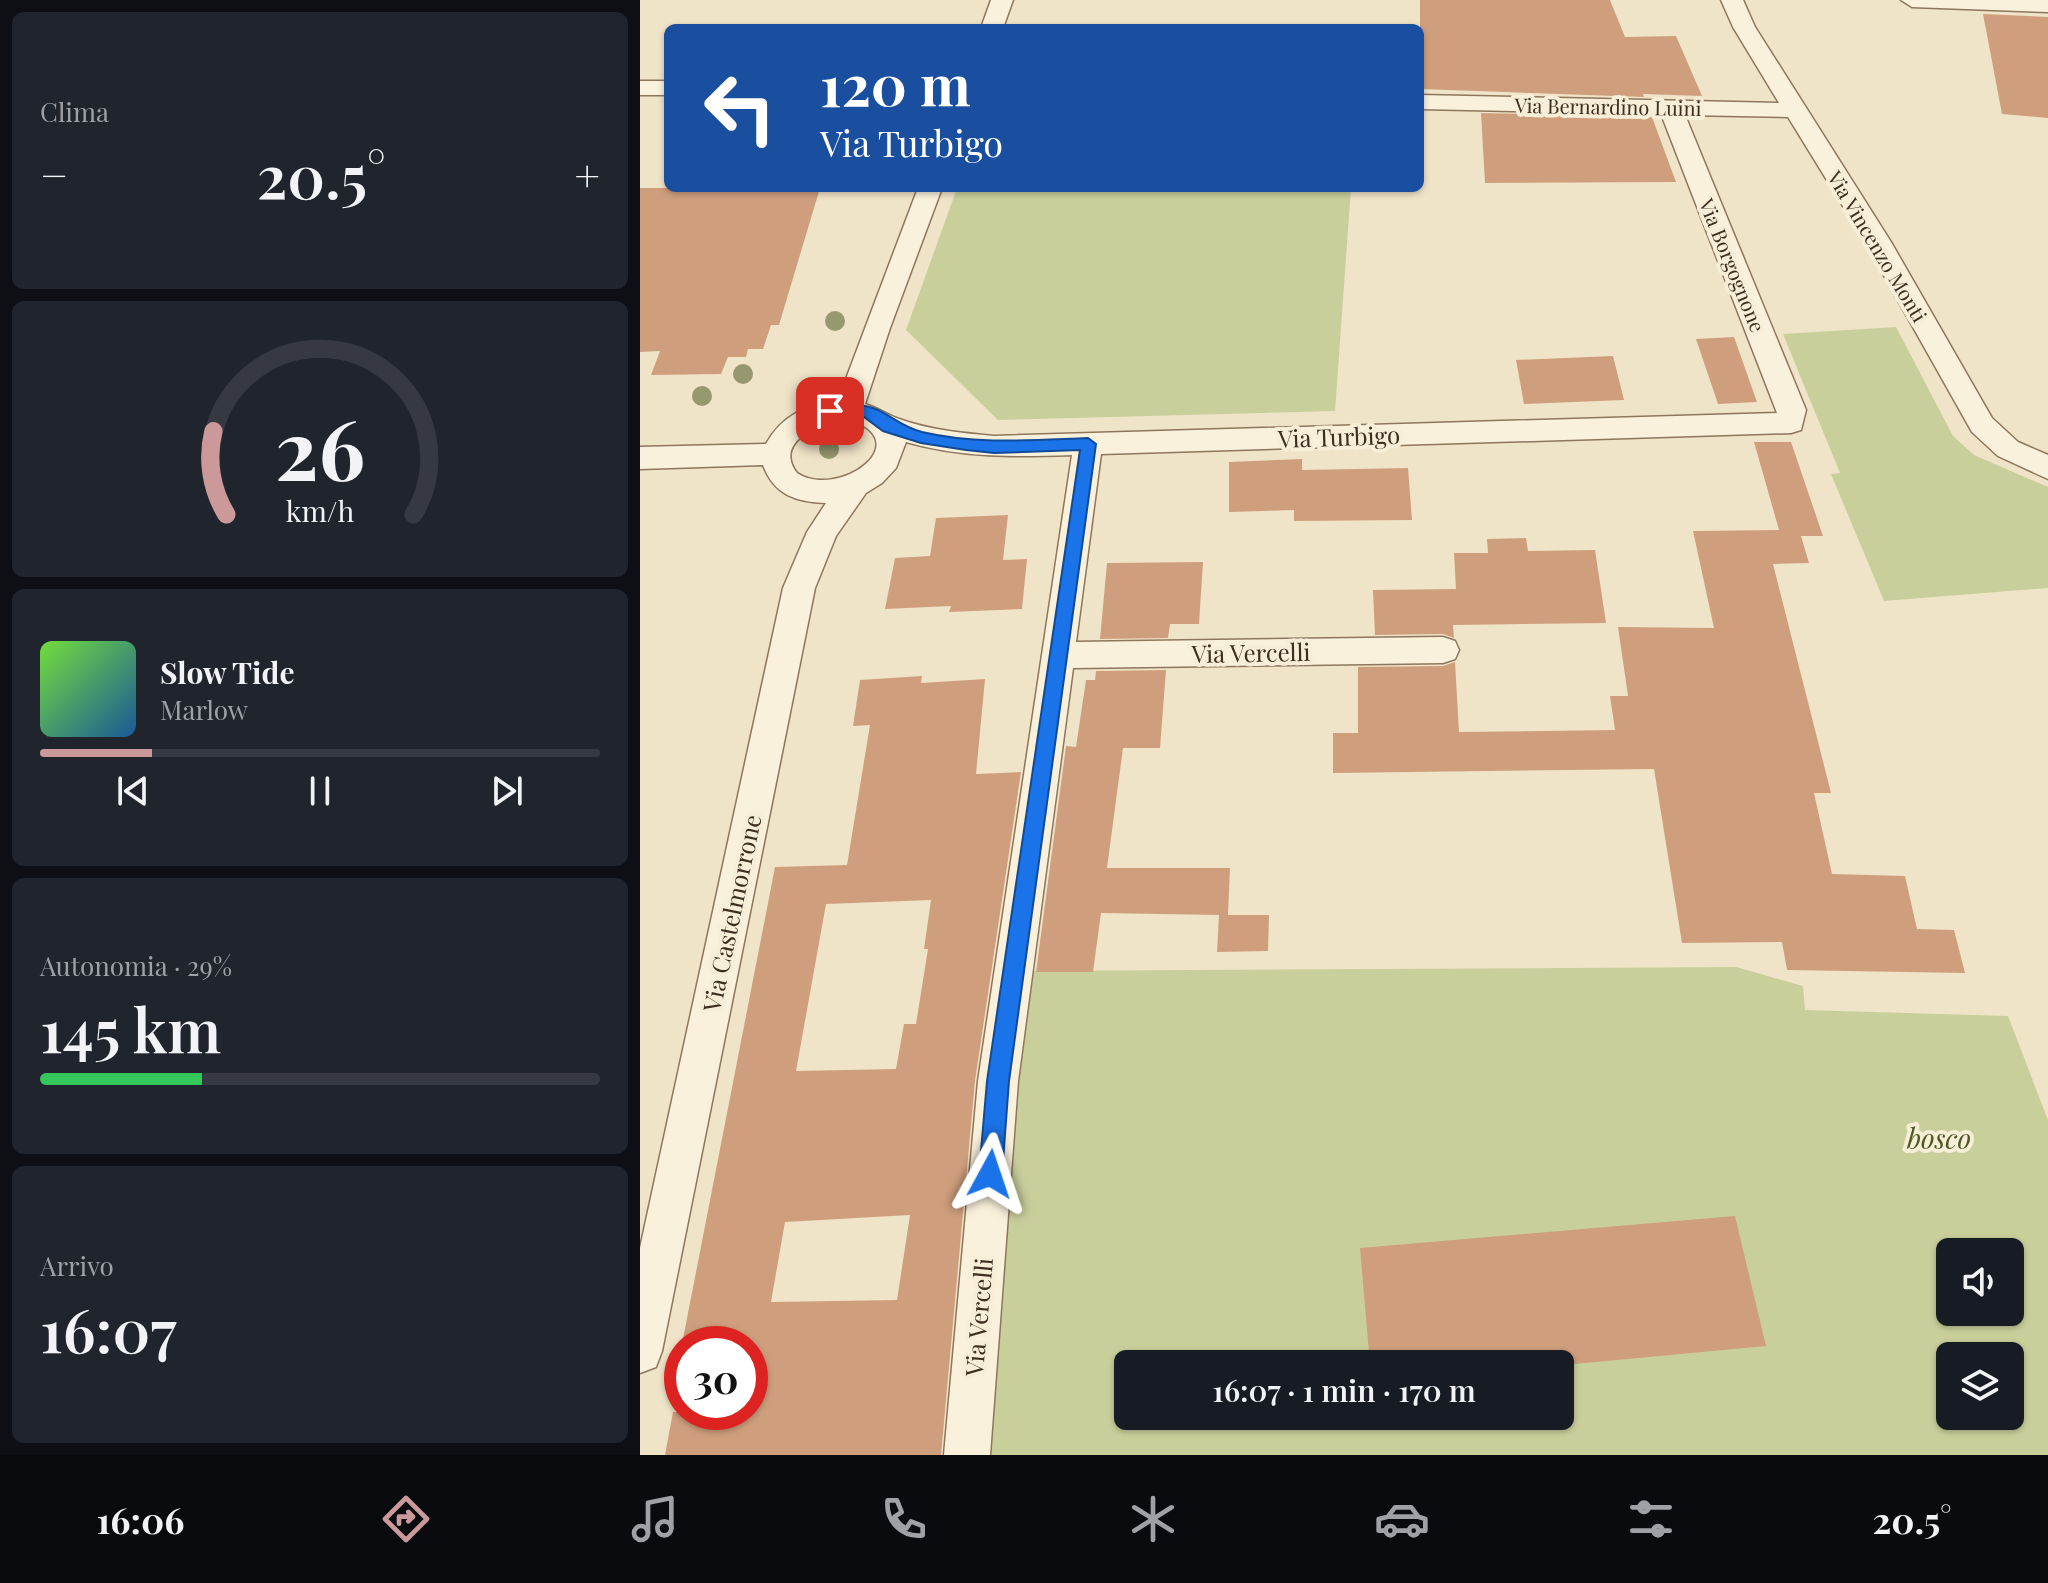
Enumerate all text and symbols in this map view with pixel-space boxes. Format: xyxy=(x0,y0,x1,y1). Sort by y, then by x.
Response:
text: 120 m xyxy=(820,46,971,121)
icon: left xyxy=(688,56,792,160)
street label: Via Bernardino Luini xyxy=(1513,91,1702,121)
text: Clima xyxy=(40,94,109,129)
text: Via Turbigo xyxy=(820,118,1003,166)
text: 20.5° xyxy=(257,134,386,214)
text: − xyxy=(40,144,68,203)
text: + xyxy=(574,144,600,203)
street label: Via Vincenzo Monti xyxy=(1822,165,1934,327)
street label: Via Borgognone xyxy=(1694,193,1772,336)
pin xyxy=(796,377,864,445)
icon: arrive xyxy=(808,389,852,433)
text: 26 xyxy=(275,390,365,501)
street label: Via Turbigo xyxy=(1276,418,1401,454)
text: km/h xyxy=(286,491,354,529)
street label: Via Vercelli xyxy=(1190,635,1311,669)
text: Slow Tide xyxy=(160,652,295,692)
text: Marlow xyxy=(160,692,248,727)
icon: previous xyxy=(111,769,155,813)
icon: pause xyxy=(298,769,342,813)
icon: next xyxy=(485,769,529,813)
street label: Via Castelmorrone xyxy=(694,811,768,1016)
text: Autonomia · 29% xyxy=(40,948,232,983)
text: 145 km xyxy=(40,988,221,1068)
park label: bosco xyxy=(1906,1119,1971,1156)
position arrow xyxy=(948,1132,1032,1216)
map controls xyxy=(1936,1238,2024,1430)
button: sound xyxy=(1936,1238,2024,1326)
text: Arrivo xyxy=(40,1248,114,1283)
street label: Via Vercelli xyxy=(957,1256,999,1379)
text: 16:07 xyxy=(40,1288,177,1368)
speed limit sign: 30 xyxy=(664,1326,768,1430)
button: layers xyxy=(1936,1342,2024,1430)
text: 16:07 · 1 min · 170 m xyxy=(1212,1370,1476,1410)
icon: directions xyxy=(378,1491,434,1547)
icon: music xyxy=(627,1491,683,1547)
icon: phone xyxy=(876,1491,932,1547)
icon: climate xyxy=(1125,1491,1181,1547)
icon: car xyxy=(1374,1491,1430,1547)
icon: filters xyxy=(1623,1491,1679,1547)
text: 16:06 xyxy=(97,1495,184,1543)
text: 20.5° xyxy=(1873,1495,1951,1543)

